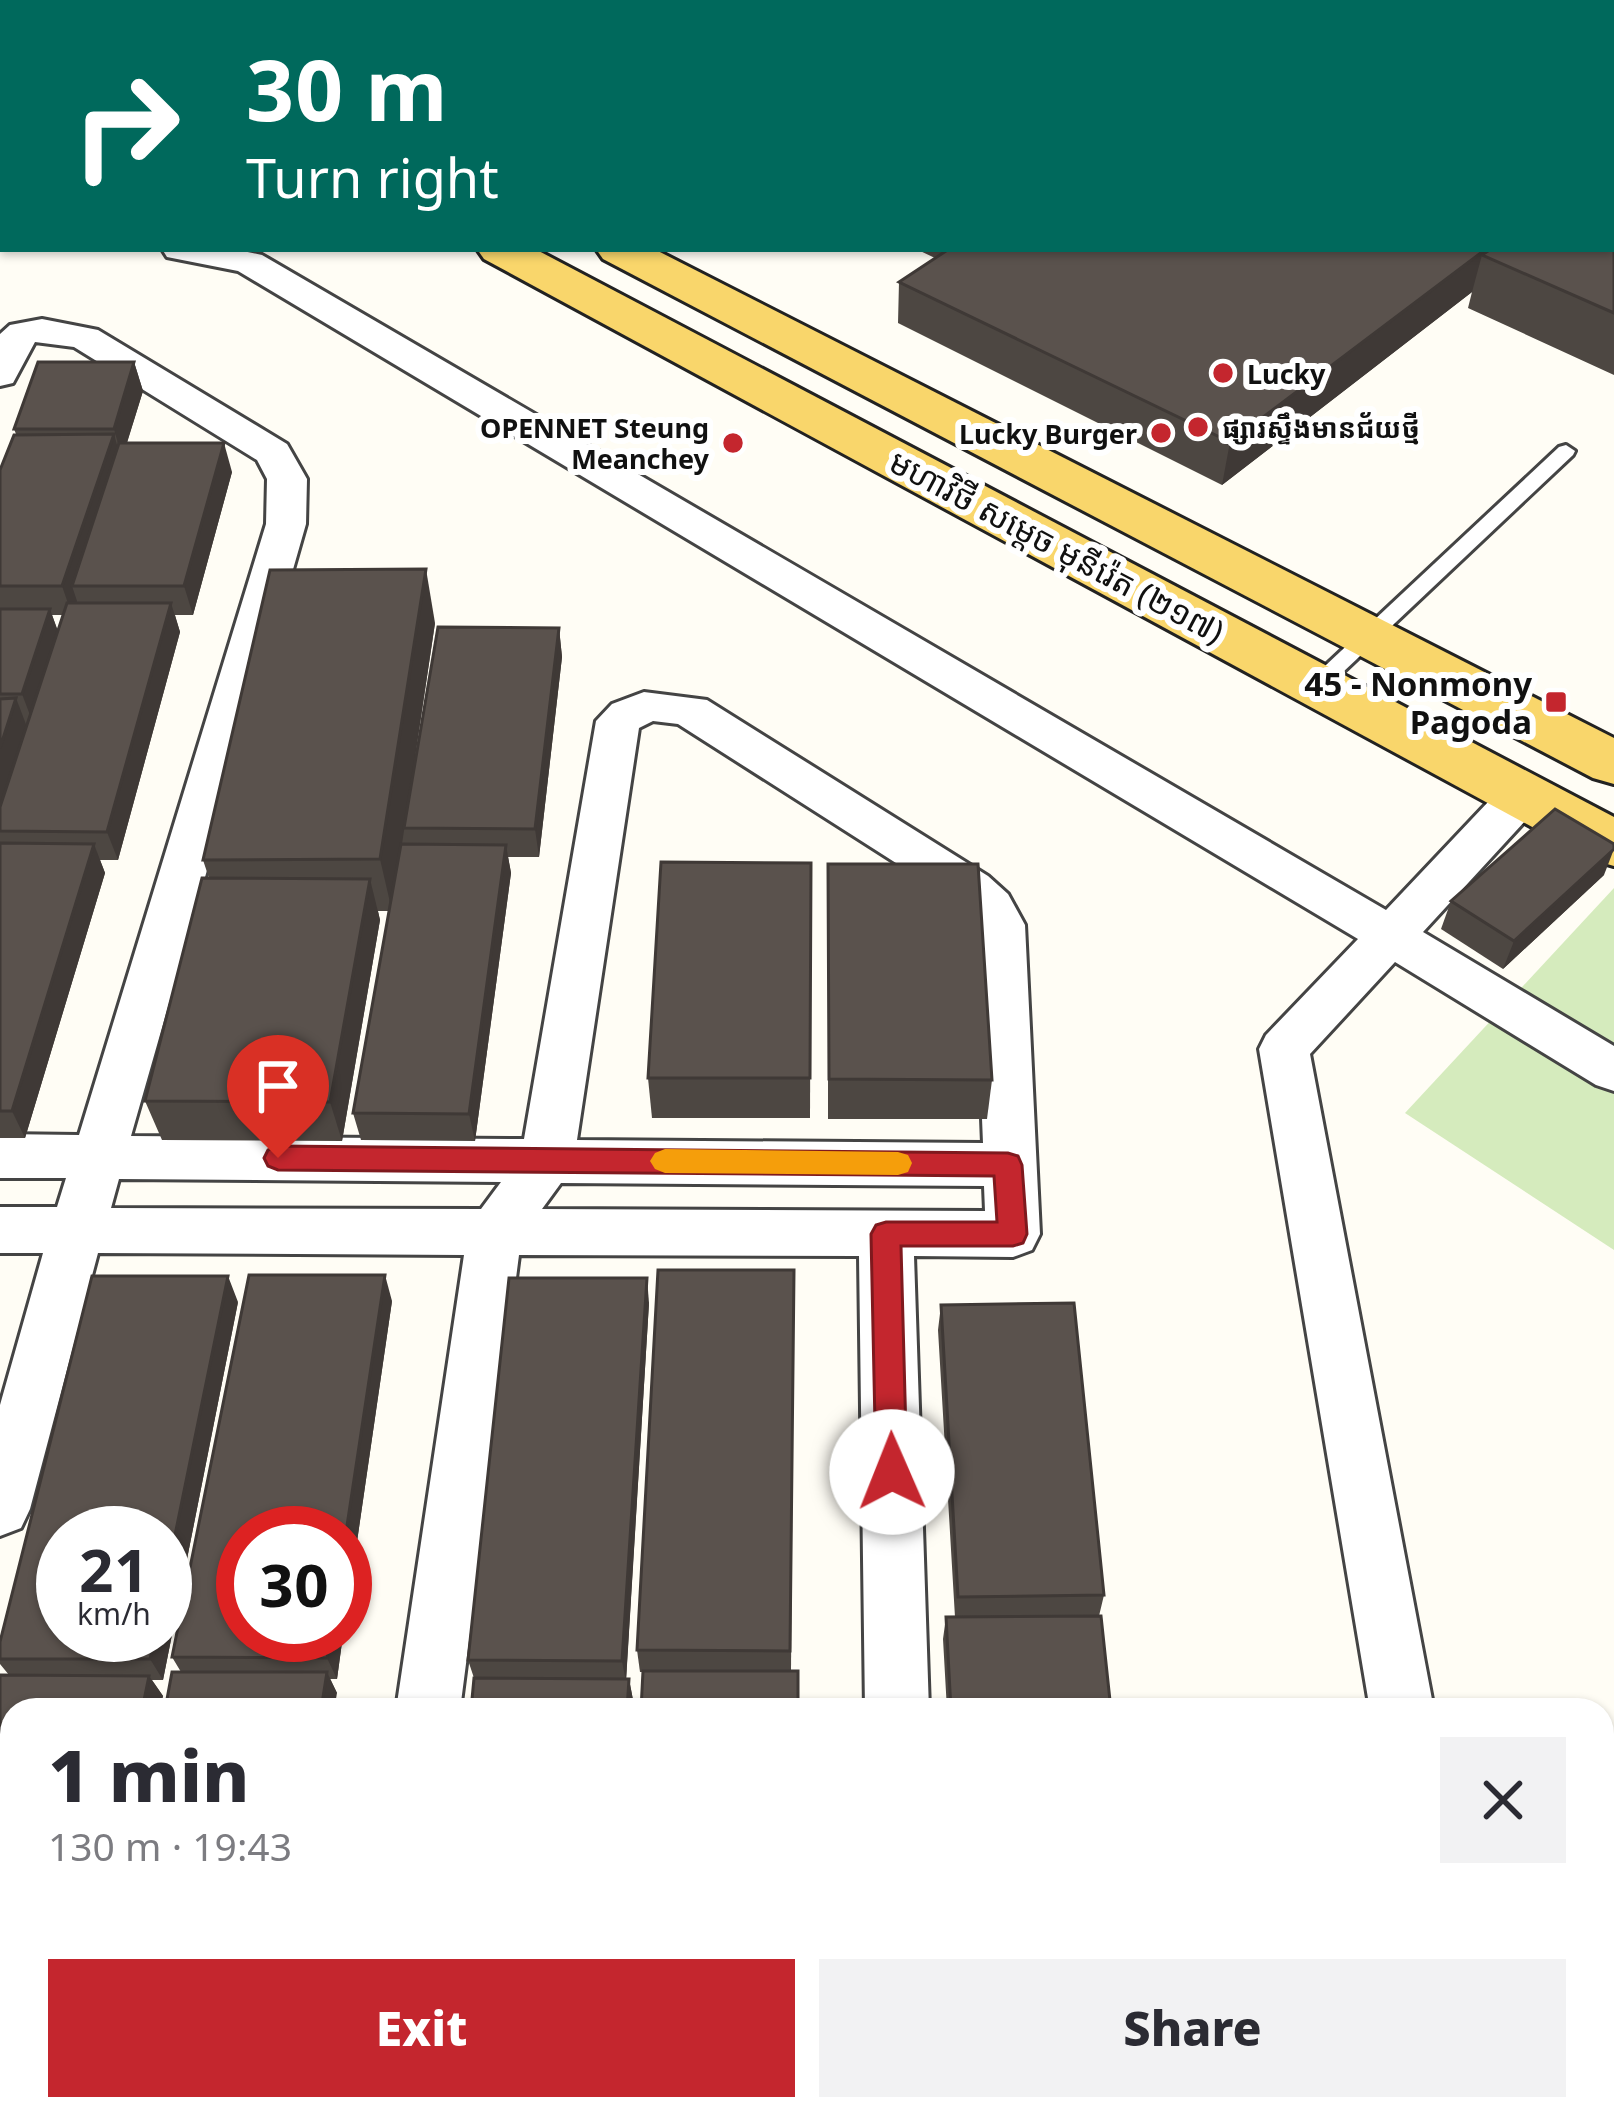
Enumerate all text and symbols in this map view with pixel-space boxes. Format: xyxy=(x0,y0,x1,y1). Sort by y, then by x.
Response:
text: 30 m xyxy=(246,31,447,146)
icon: right xyxy=(48,48,204,204)
text: Turn right xyxy=(246,140,499,214)
place label: Lucky xyxy=(1247,355,1326,392)
marker: Lucky xyxy=(1210,360,1236,386)
place label: OPENNET Steung Meanchey xyxy=(480,409,710,477)
place label: ផ្សារស្ទឹងមានជ័យថ្មី xyxy=(1222,409,1420,446)
marker: ផ្សារស្ទឹងមានជ័យថ្មី xyxy=(1185,414,1211,440)
place label: Lucky Burger xyxy=(959,415,1137,452)
marker: Lucky Burger xyxy=(1148,420,1174,446)
marker: OPENNET Steung Meanchey xyxy=(720,430,746,456)
street label: មហាវិថី សម្តេច មុនីរ៉េត (២១៧) xyxy=(882,439,1232,653)
place label: 45 - Nonmony Pagoda xyxy=(1304,661,1532,744)
marker: 45 - Nonmony Pagoda xyxy=(1543,689,1569,715)
pin xyxy=(227,1035,329,1158)
icon: arrive xyxy=(245,1053,311,1119)
position arrow xyxy=(829,1409,955,1535)
speed limit sign: 30 xyxy=(216,1506,372,1662)
text: 21 xyxy=(79,1528,149,1610)
text: km/h xyxy=(77,1593,151,1634)
text: 1 min xyxy=(48,1725,250,1823)
button: close xyxy=(1440,1737,1566,1863)
text: 130 m · 19:43 xyxy=(48,1819,292,1872)
button: Exit xyxy=(48,1959,795,2097)
button: Share xyxy=(819,1959,1566,2097)

